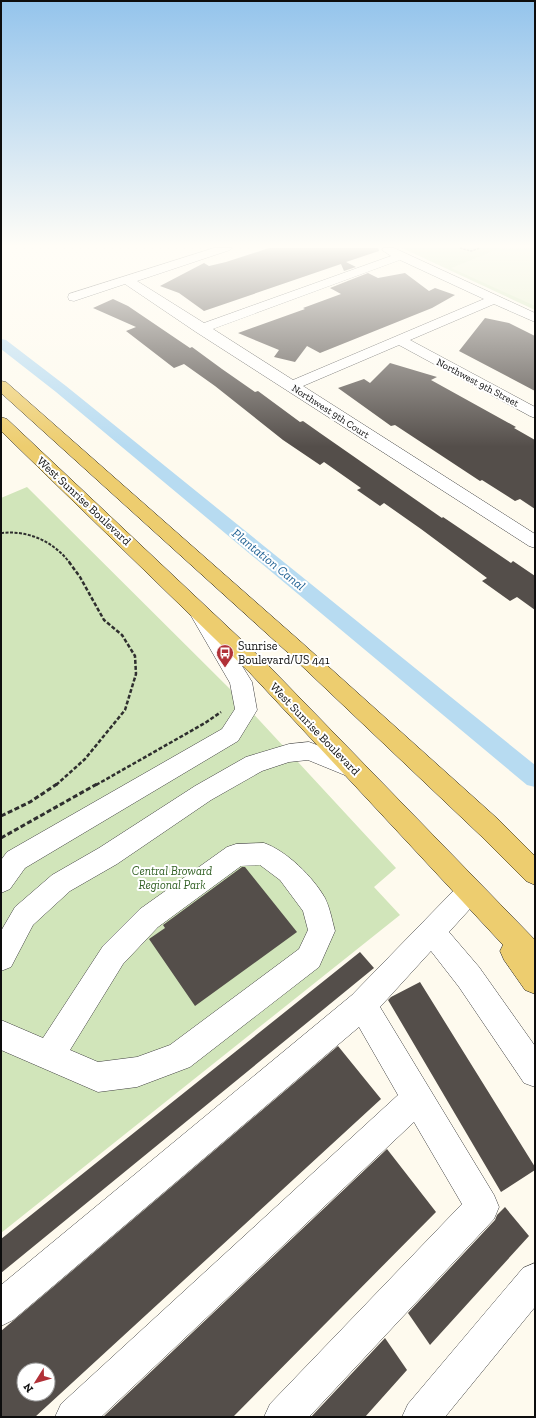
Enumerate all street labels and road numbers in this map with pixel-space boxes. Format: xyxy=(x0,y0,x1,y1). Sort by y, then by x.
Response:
street label: Northwest 9th Street xyxy=(434,356,521,410)
street label: Northwest 9th Court xyxy=(289,382,372,442)
street label: West Sunrise Boulevard xyxy=(34,454,134,548)
street label: West Sunrise Boulevard xyxy=(267,680,363,778)

